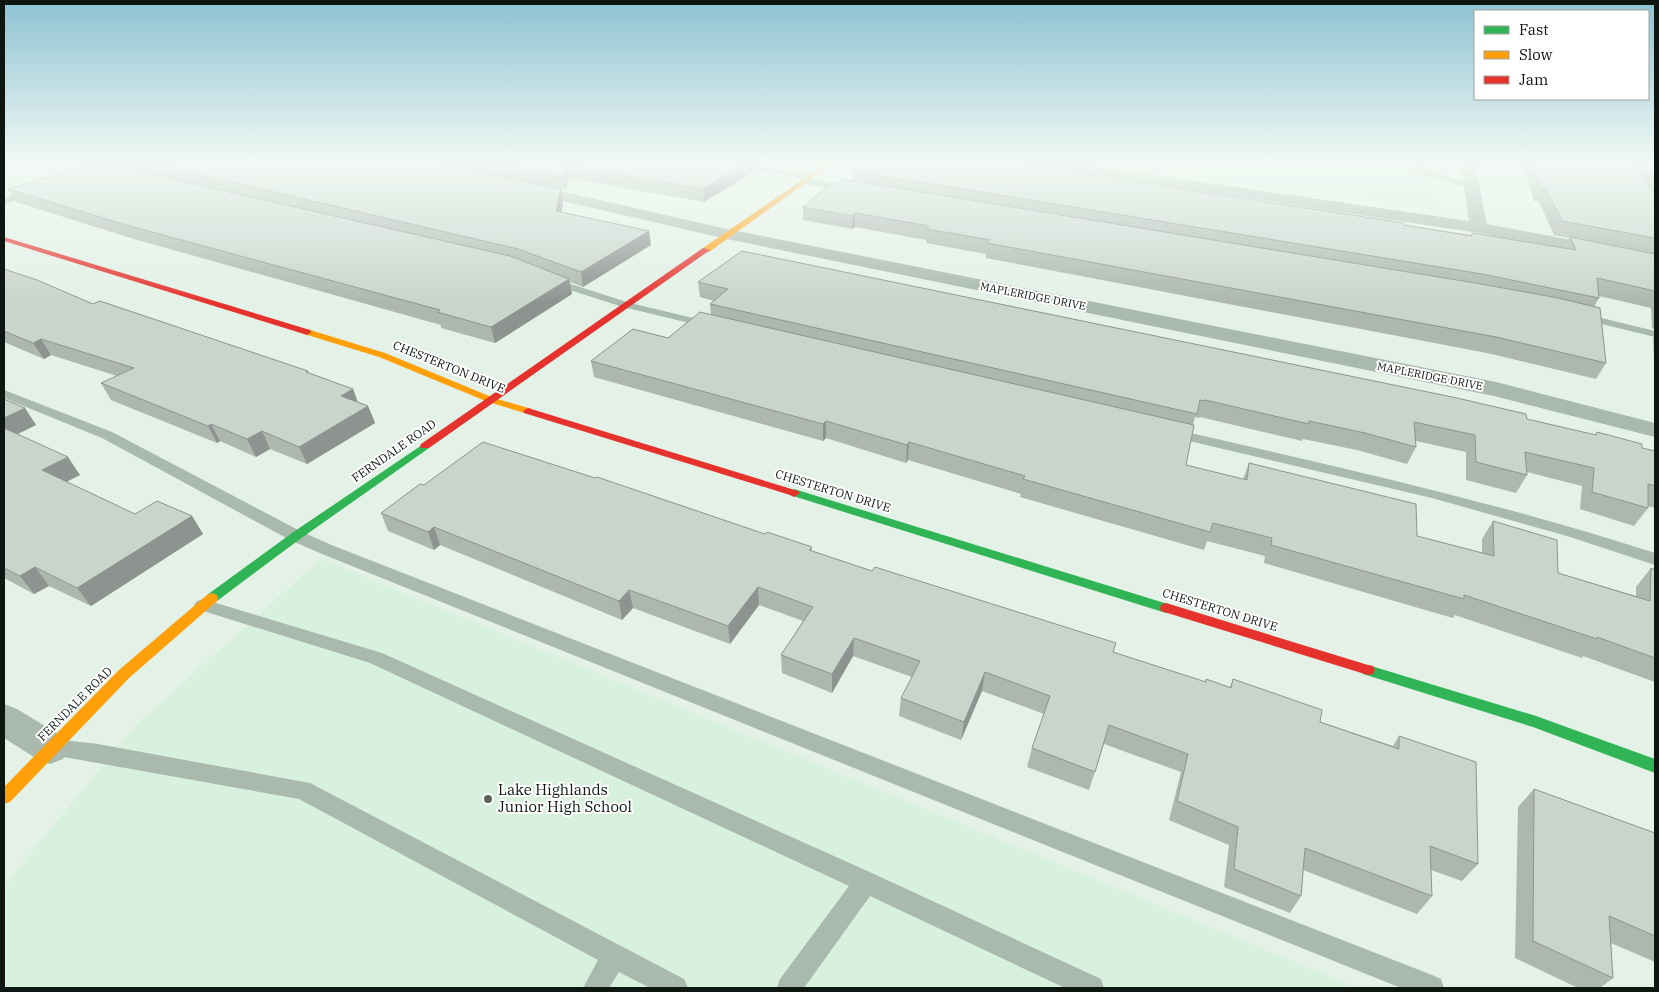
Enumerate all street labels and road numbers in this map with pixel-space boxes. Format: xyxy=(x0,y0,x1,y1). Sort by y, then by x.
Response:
street label: MAPLERIDGE DRIVE xyxy=(979,279,1087,313)
street label: CHESTERTON DRIVE xyxy=(391,337,508,396)
street label: MAPLERIDGE DRIVE xyxy=(1376,359,1484,393)
street label: FERNDALE ROAD xyxy=(349,416,439,485)
street label: CHESTERTON DRIVE xyxy=(774,466,893,515)
street label: CHESTERTON DRIVE xyxy=(1161,585,1280,634)
street label: FERNDALE ROAD xyxy=(34,663,115,744)

